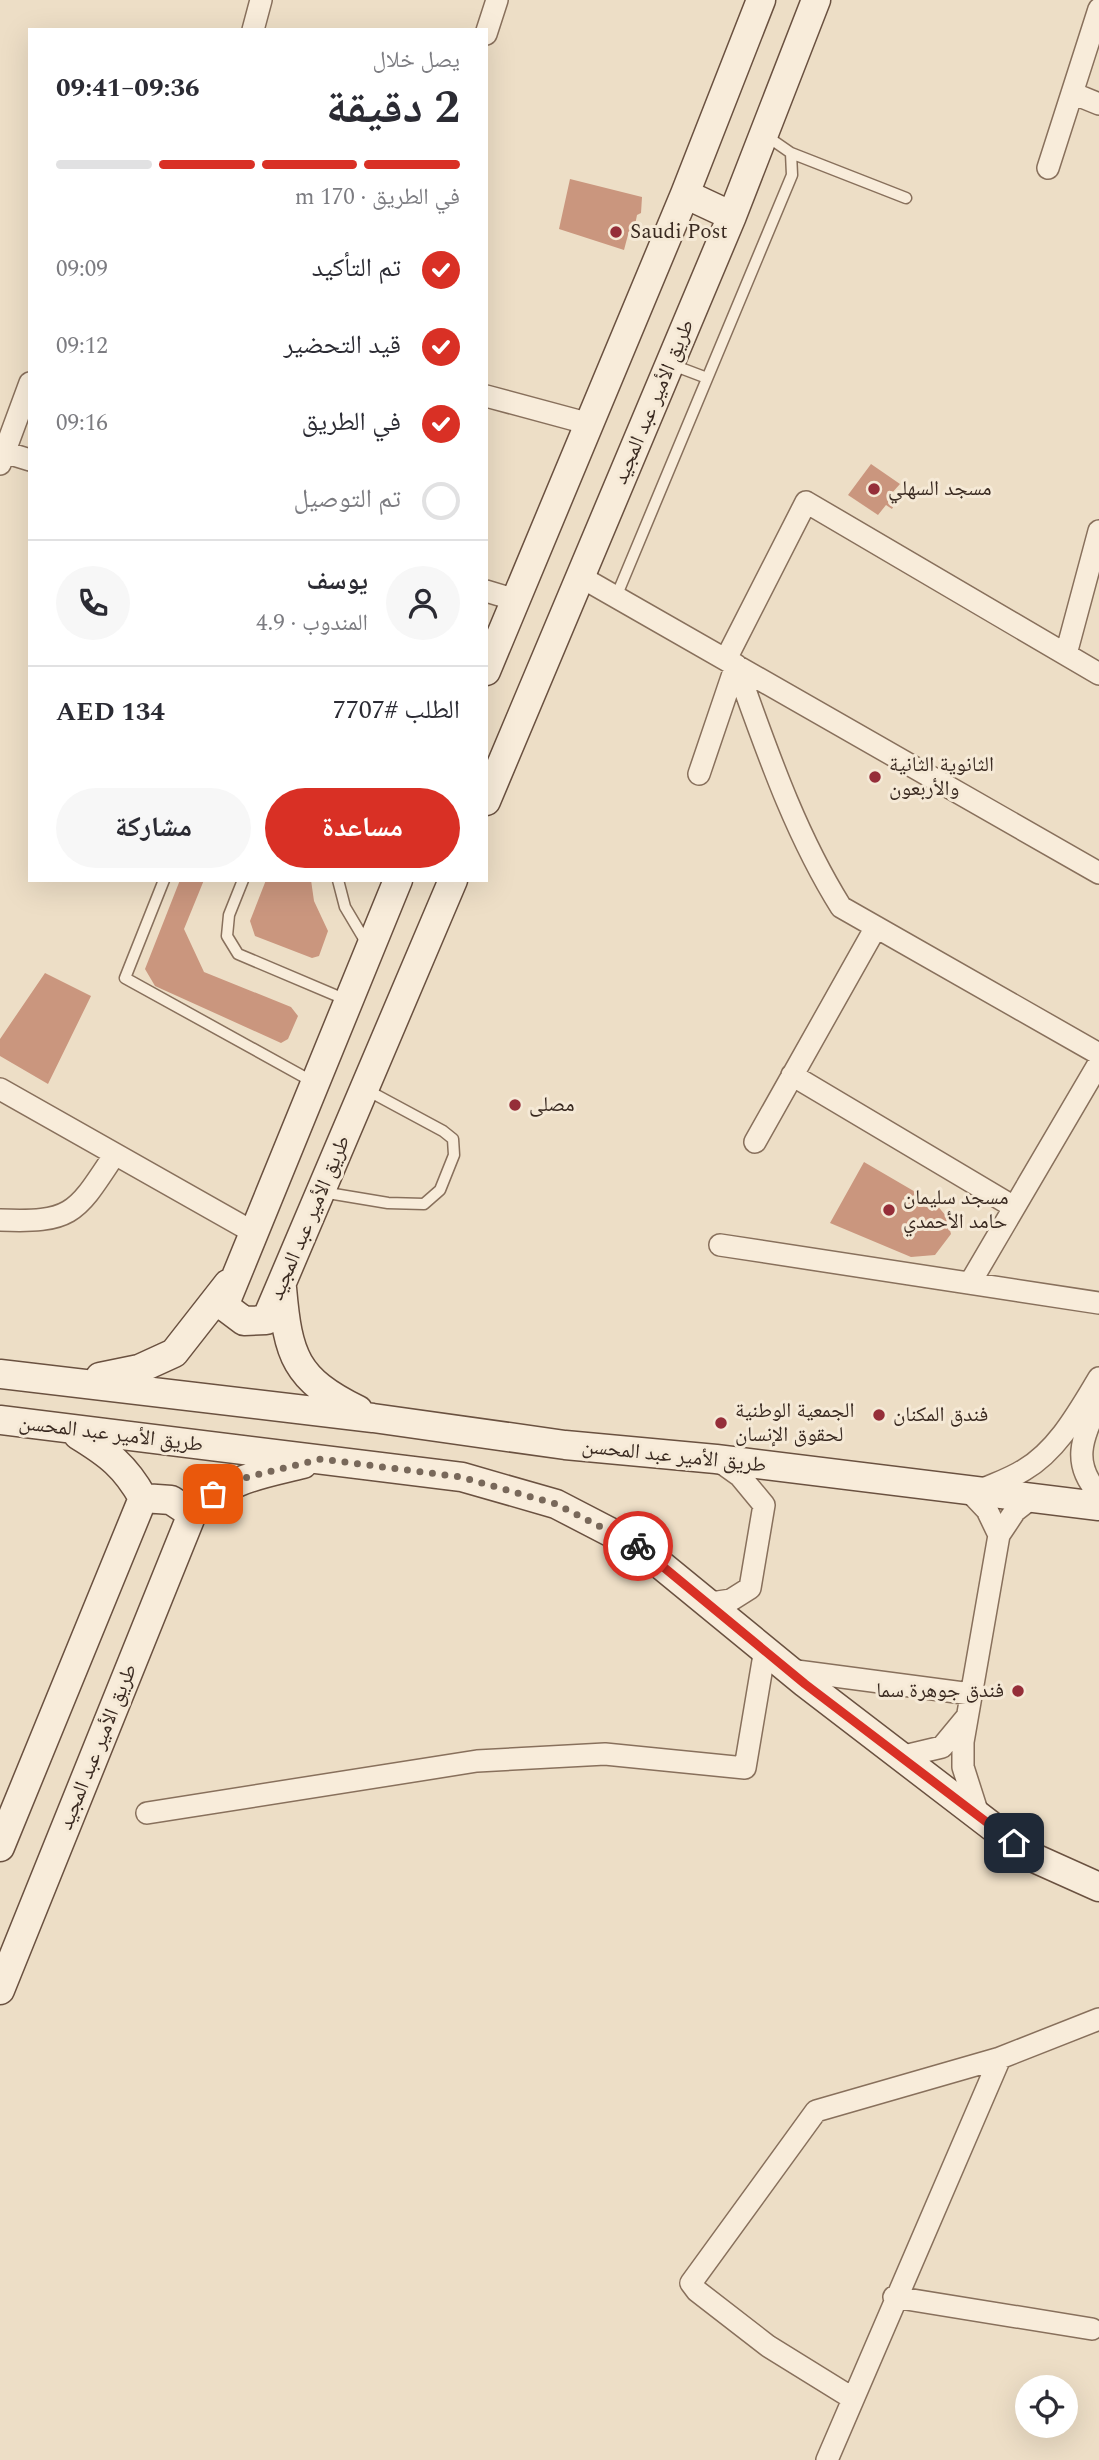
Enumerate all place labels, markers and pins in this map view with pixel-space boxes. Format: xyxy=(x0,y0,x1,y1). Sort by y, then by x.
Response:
place label: Saudi Post xyxy=(630,216,728,248)
marker: Saudi Post xyxy=(608,224,624,240)
place label: مسجد السهلي xyxy=(888,473,992,505)
marker: مسجد السهلي xyxy=(866,481,882,497)
place label: الثانوية الثانية والأربعون xyxy=(889,749,994,805)
marker: الثانوية الثانية والأربعون xyxy=(867,769,883,785)
place label: مصلى xyxy=(529,1089,575,1121)
marker: مصلى xyxy=(507,1097,523,1113)
place label: مسجد سليمان حامد الأحمدي xyxy=(903,1182,1009,1238)
marker: مسجد سليمان حامد الأحمدي xyxy=(881,1202,897,1218)
place label: الجمعية الوطنية لحقوق الإنسان xyxy=(735,1395,854,1451)
place label: فندق المكنان xyxy=(893,1399,988,1431)
marker: فندق المكنان xyxy=(871,1407,887,1423)
marker: الجمعية الوطنية لحقوق الإنسان xyxy=(713,1415,729,1431)
pin xyxy=(183,1464,243,1524)
place label: فندق جوهرة سما xyxy=(876,1675,1004,1707)
marker: فندق جوهرة سما xyxy=(1010,1683,1026,1699)
pin xyxy=(984,1813,1044,1873)

